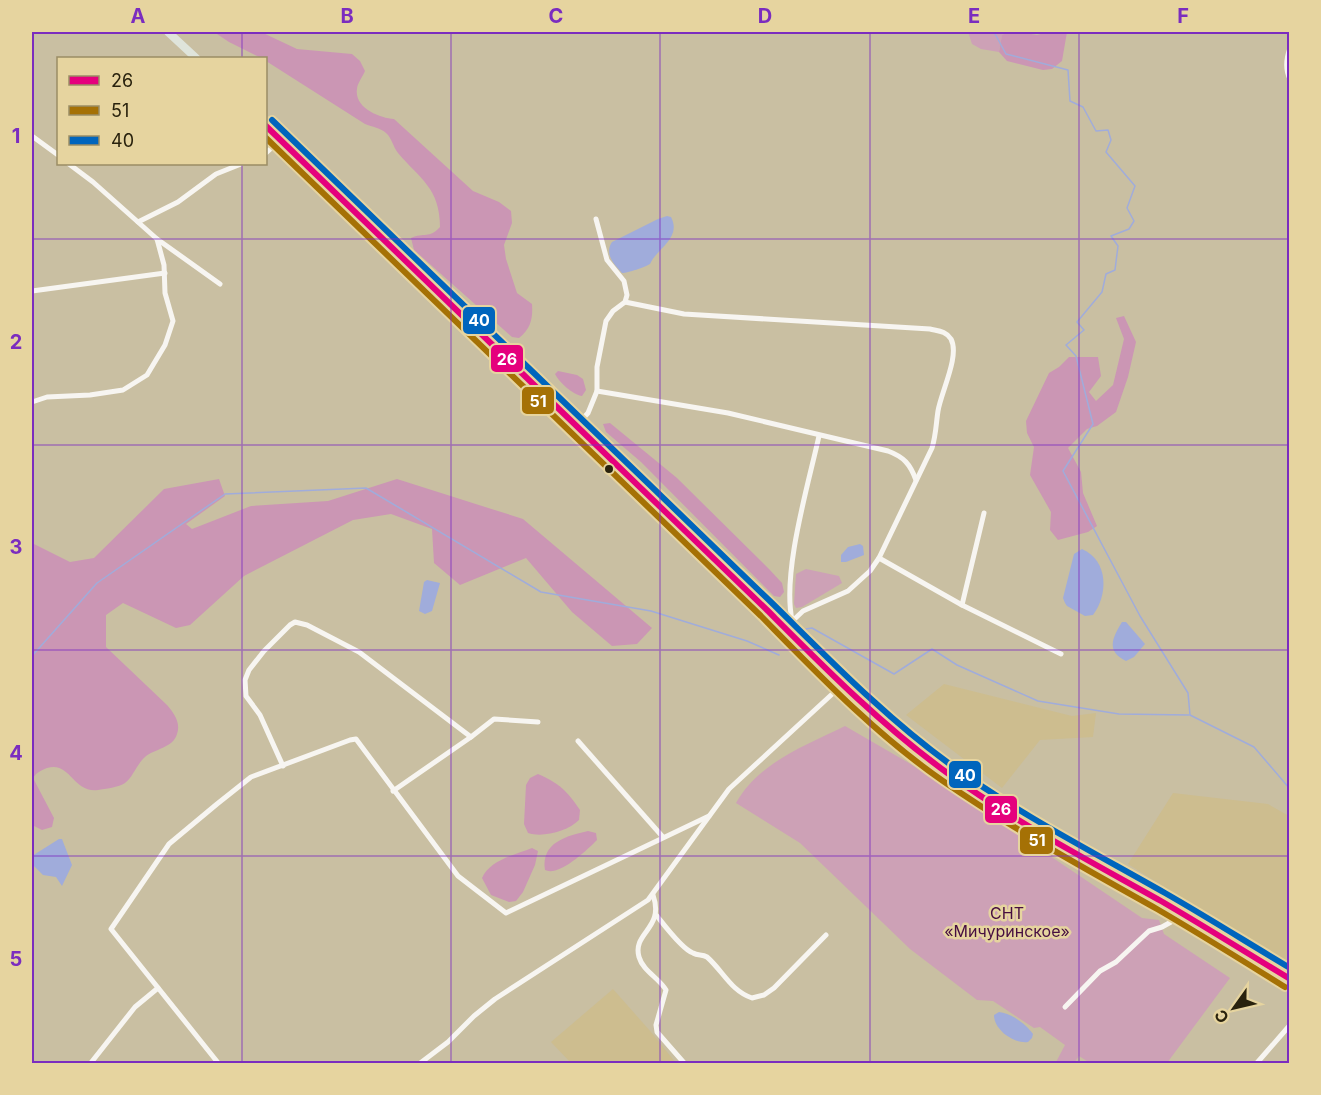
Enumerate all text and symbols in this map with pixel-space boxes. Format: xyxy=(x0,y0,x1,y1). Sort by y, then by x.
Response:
text: A xyxy=(131,4,146,28)
text: B xyxy=(340,4,354,28)
text: C xyxy=(549,4,563,28)
text: D xyxy=(758,4,772,28)
text: E xyxy=(968,4,980,28)
text: F xyxy=(1177,4,1189,28)
legend xyxy=(57,57,267,165)
text: 26 xyxy=(111,70,133,91)
text: 51 xyxy=(111,100,129,121)
text: 1 xyxy=(12,124,20,148)
text: 40 xyxy=(111,130,134,151)
line badge: 40 xyxy=(462,306,496,335)
text: 40 xyxy=(468,310,490,330)
text: 2 xyxy=(10,330,22,354)
line badge: 26 xyxy=(490,344,524,373)
text: 26 xyxy=(497,349,517,369)
line badge: 51 xyxy=(521,386,555,415)
text: 51 xyxy=(529,391,547,411)
unlabelled marker xyxy=(603,463,615,475)
text: 3 xyxy=(10,535,22,559)
text: 4 xyxy=(9,741,23,765)
line badge: 40 xyxy=(948,760,982,789)
text: 40 xyxy=(954,765,976,785)
line badge: 26 xyxy=(984,795,1018,824)
text: 26 xyxy=(991,799,1011,819)
line badge: 51 xyxy=(1019,826,1054,855)
text: 51 xyxy=(1028,830,1046,850)
park label: СНТ «Мичуринское» xyxy=(944,903,1070,941)
text: 5 xyxy=(10,947,22,971)
north arrow xyxy=(1204,978,1264,1038)
text: С xyxy=(1210,1006,1233,1027)

